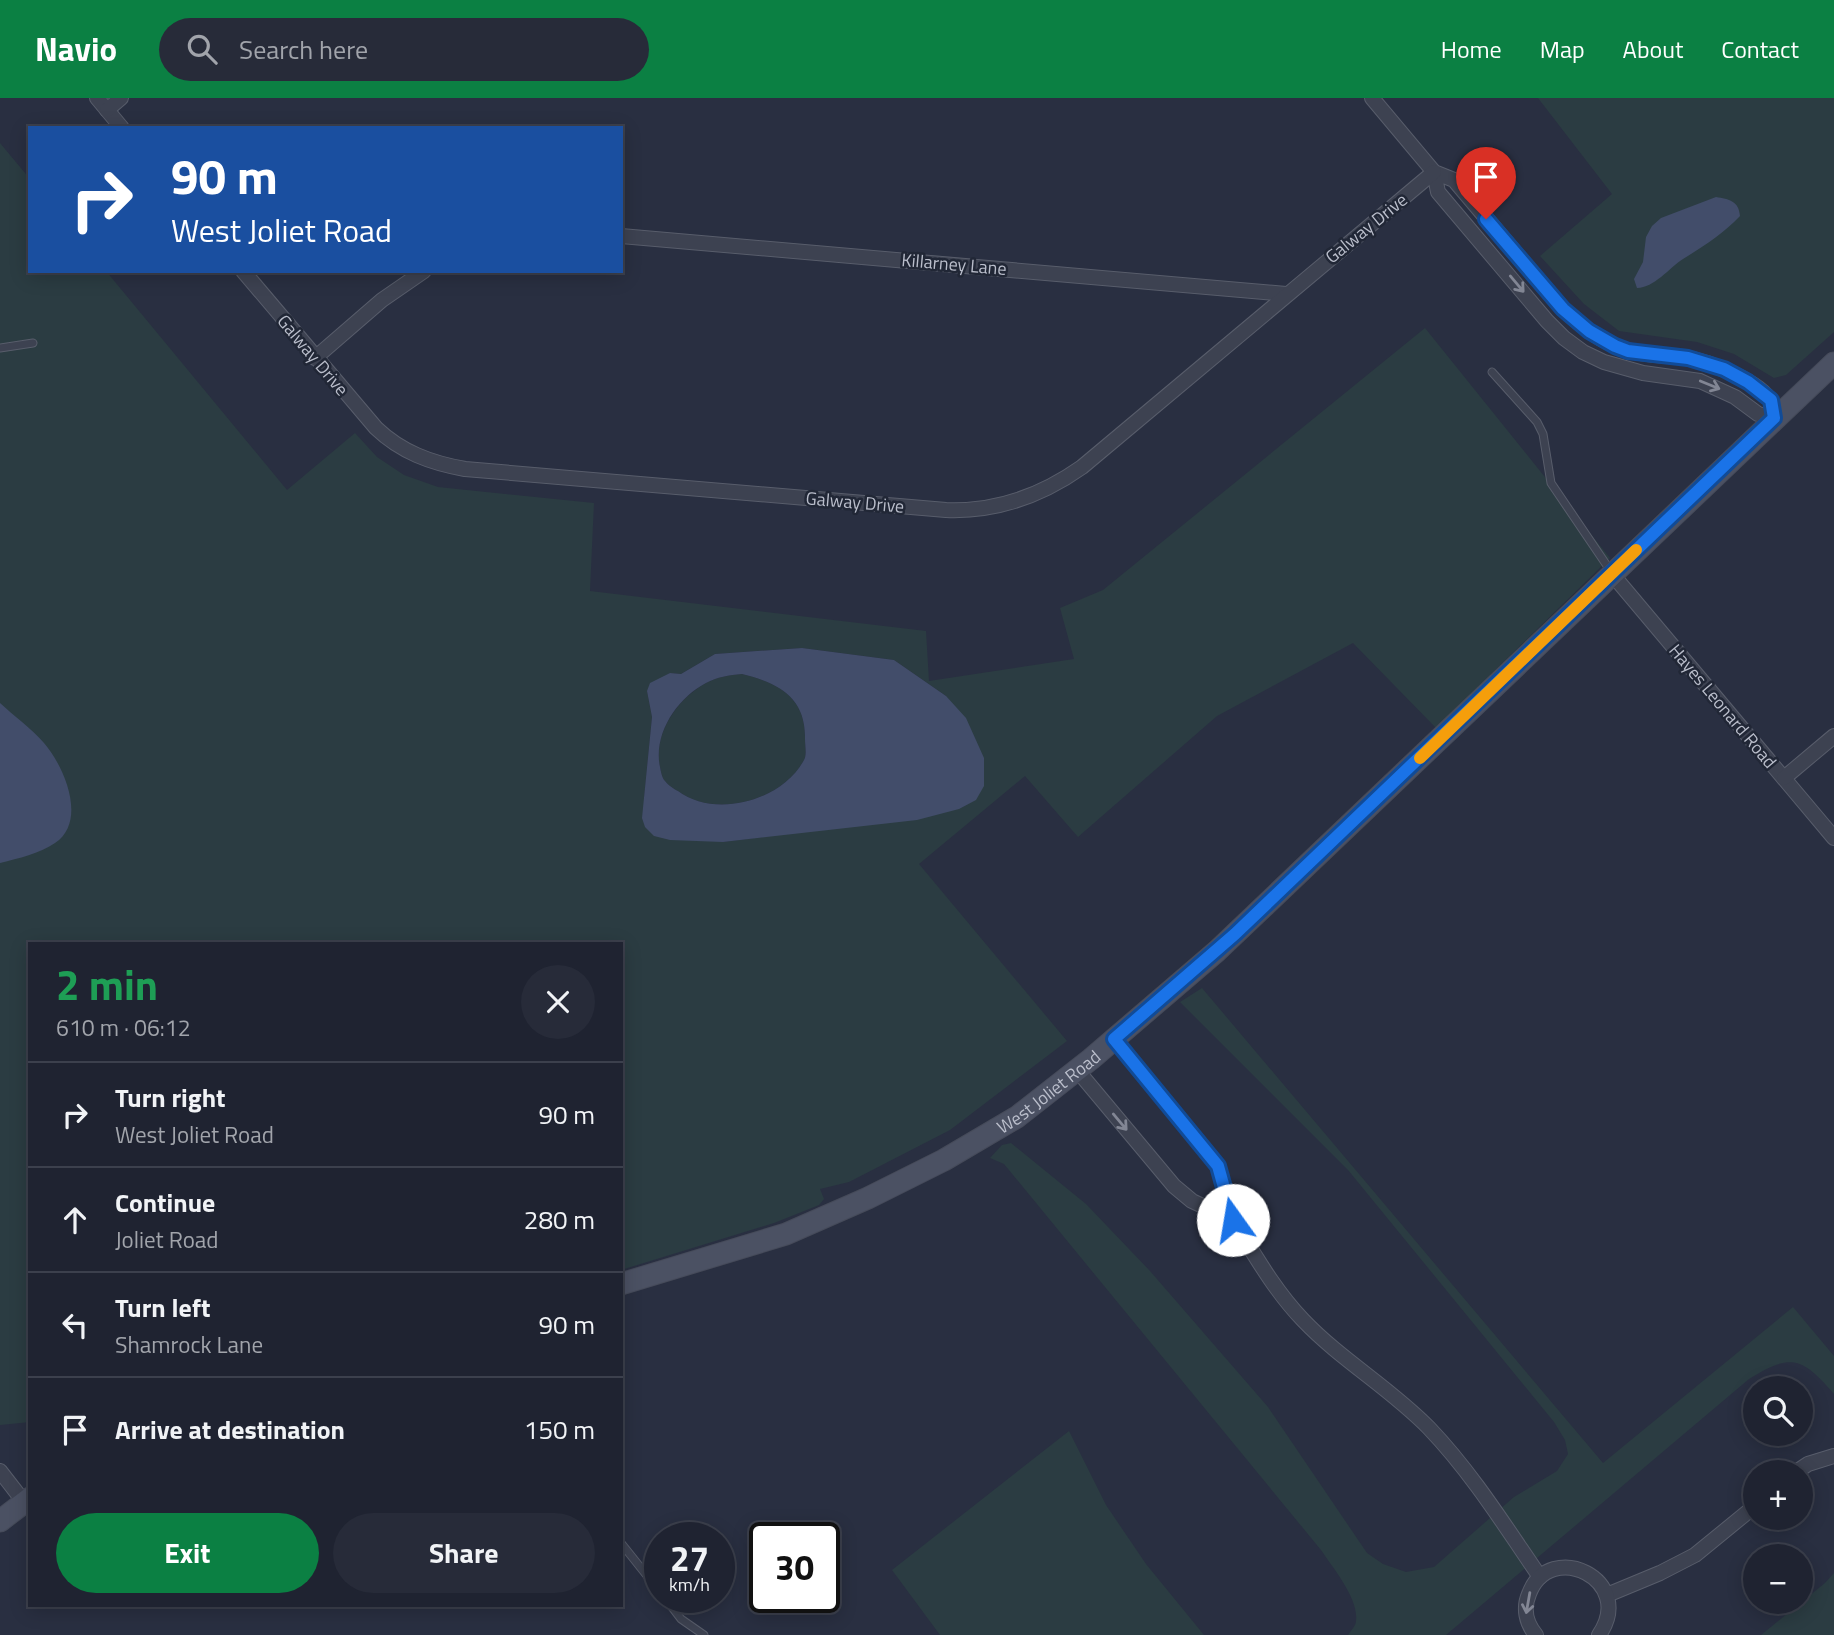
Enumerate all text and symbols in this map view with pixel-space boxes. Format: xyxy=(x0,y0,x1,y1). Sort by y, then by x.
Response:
search box xyxy=(159,18,649,81)
text: Navio xyxy=(35,24,117,74)
icon: search xyxy=(183,30,221,68)
text: Search here xyxy=(239,30,368,69)
text: Home xyxy=(1441,31,1502,67)
text: Map xyxy=(1540,31,1585,67)
text: About xyxy=(1623,31,1683,67)
text: Contact xyxy=(1721,31,1799,67)
text: 90 m xyxy=(171,138,278,213)
pin xyxy=(1456,147,1516,219)
icon: right xyxy=(56,154,147,245)
icon: arrive xyxy=(1467,158,1505,196)
street label: Galway Drive xyxy=(1319,186,1413,270)
text: West Joliet Road xyxy=(171,206,392,254)
street label: Killarney Lane xyxy=(900,246,1008,282)
one-way arrow xyxy=(1509,274,1525,292)
street label: Galway Drive xyxy=(271,308,355,402)
one-way arrow xyxy=(1698,379,1720,392)
street label: Galway Drive xyxy=(805,484,905,520)
street label: Hayes Leonard Road xyxy=(1663,638,1783,774)
text: 2 min xyxy=(56,952,158,1016)
button: close xyxy=(521,965,595,1039)
text: 610 m · 06:12 xyxy=(56,1010,191,1045)
street label: West Joliet Road xyxy=(991,1043,1106,1140)
text: Turn right xyxy=(115,1078,226,1117)
text: 90 m xyxy=(538,1095,595,1134)
icon: right xyxy=(56,1096,94,1134)
one-way arrow xyxy=(1113,1113,1128,1131)
text: West Joliet Road xyxy=(115,1117,274,1152)
text: Continue xyxy=(115,1183,215,1222)
position arrow xyxy=(1196,1183,1270,1257)
text: 280 m xyxy=(524,1200,595,1239)
icon: ahead xyxy=(56,1201,94,1239)
text: Joliet Road xyxy=(115,1222,219,1257)
text: Turn left xyxy=(115,1288,210,1327)
text: 90 m xyxy=(538,1305,595,1344)
icon: left xyxy=(56,1306,94,1344)
text: Shamrock Lane xyxy=(115,1327,263,1362)
map controls xyxy=(1743,1376,1813,1614)
button: search xyxy=(1743,1376,1813,1446)
text: Arrive at destination xyxy=(115,1410,345,1449)
text: 150 m xyxy=(524,1410,595,1449)
icon: arrive xyxy=(56,1411,94,1449)
button: + xyxy=(1743,1460,1813,1530)
button: Exit xyxy=(56,1513,319,1593)
button: Share xyxy=(333,1513,595,1593)
speed limit sign: 30 xyxy=(749,1522,840,1613)
text: 27 xyxy=(670,1531,709,1585)
button: − xyxy=(1743,1544,1813,1614)
text: km/h xyxy=(669,1571,710,1598)
one-way arrow xyxy=(1521,1591,1534,1614)

